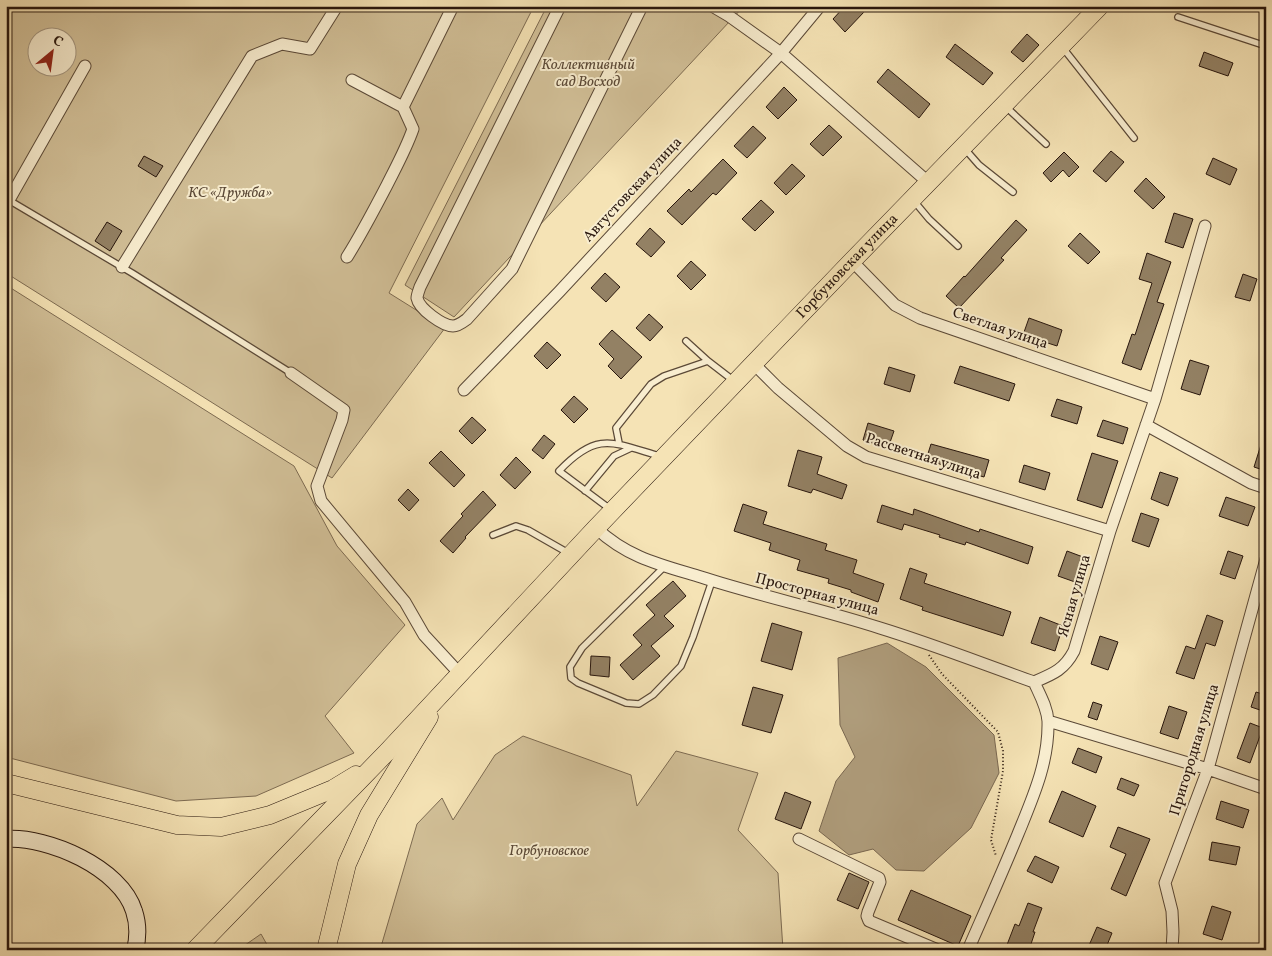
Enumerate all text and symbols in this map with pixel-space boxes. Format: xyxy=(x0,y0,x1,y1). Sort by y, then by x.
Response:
north arrow xyxy=(28,28,78,78)
text: С xyxy=(49,31,66,52)
park label: Коллективный сад Восход xyxy=(541,55,635,93)
street label: Августовская улица xyxy=(579,133,687,247)
park label: КС «Дружба» xyxy=(188,183,272,204)
street label: Горбуновская улица xyxy=(791,209,903,324)
street label: Светлая улица xyxy=(949,303,1051,355)
street label: Рассветная улица xyxy=(862,428,984,486)
street label: Ясная улица xyxy=(1053,552,1097,640)
street label: Просторная улица xyxy=(753,568,881,622)
street label: Пригородная улица xyxy=(1165,681,1225,819)
park label: Горбуновское xyxy=(509,841,590,862)

